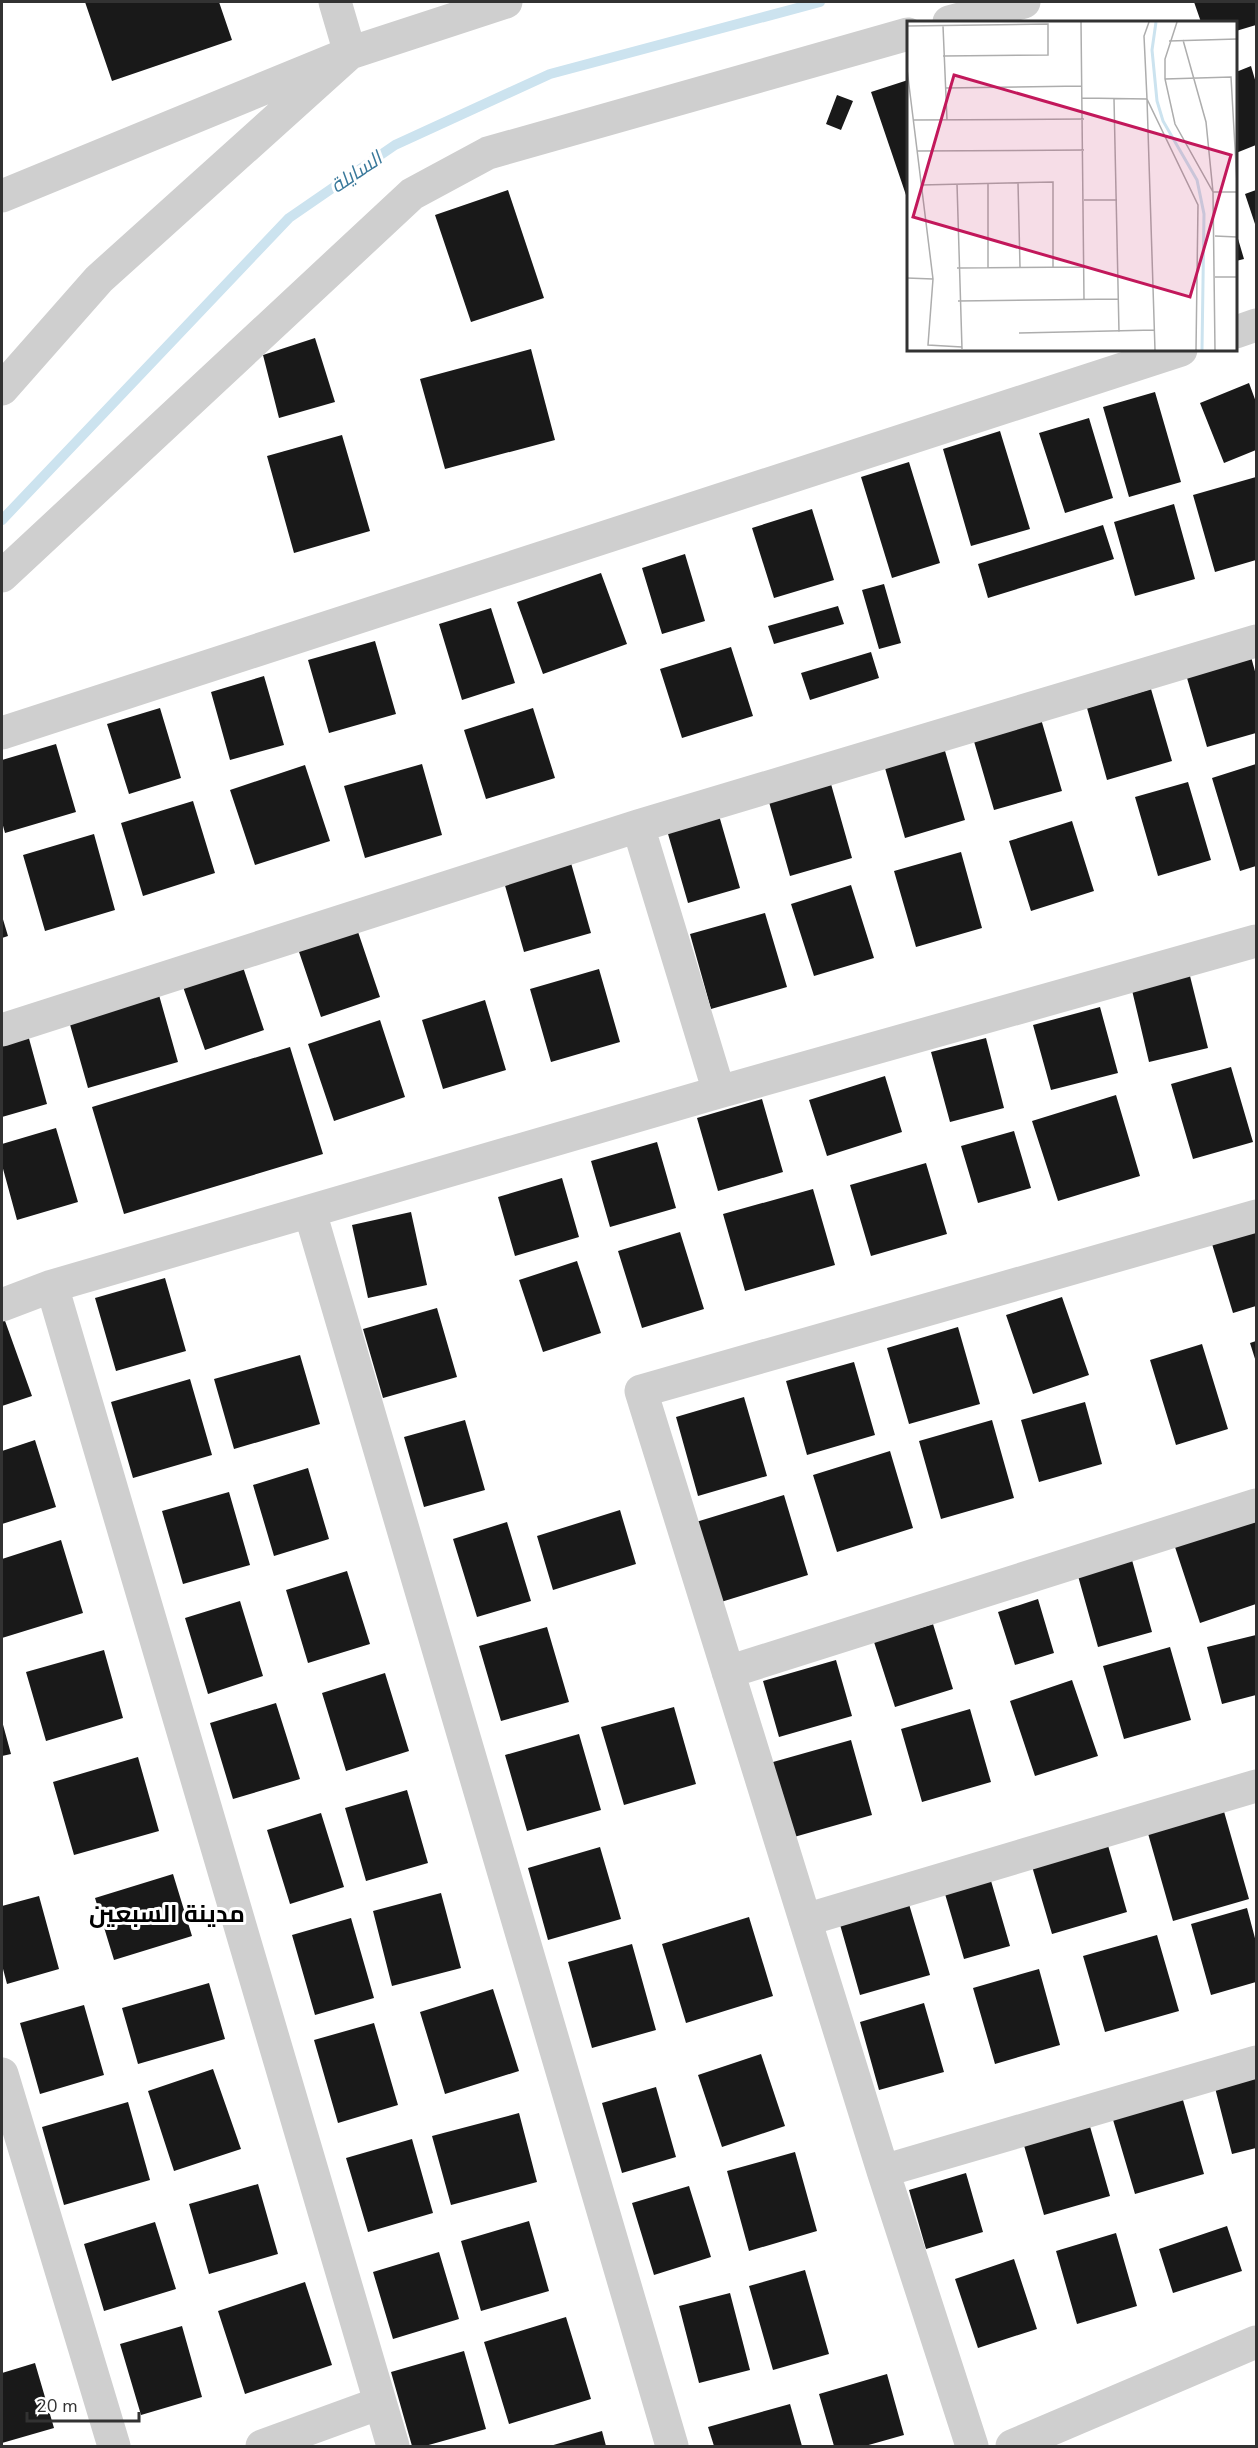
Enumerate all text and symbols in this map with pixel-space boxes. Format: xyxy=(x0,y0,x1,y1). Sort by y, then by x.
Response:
inset map xyxy=(907,21,1237,351)
water label: السايلة xyxy=(325,144,390,200)
district label: مدينة السبعين xyxy=(89,1898,245,1930)
scale bar xyxy=(27,2385,140,2423)
text: 20 m xyxy=(36,2394,78,2418)

